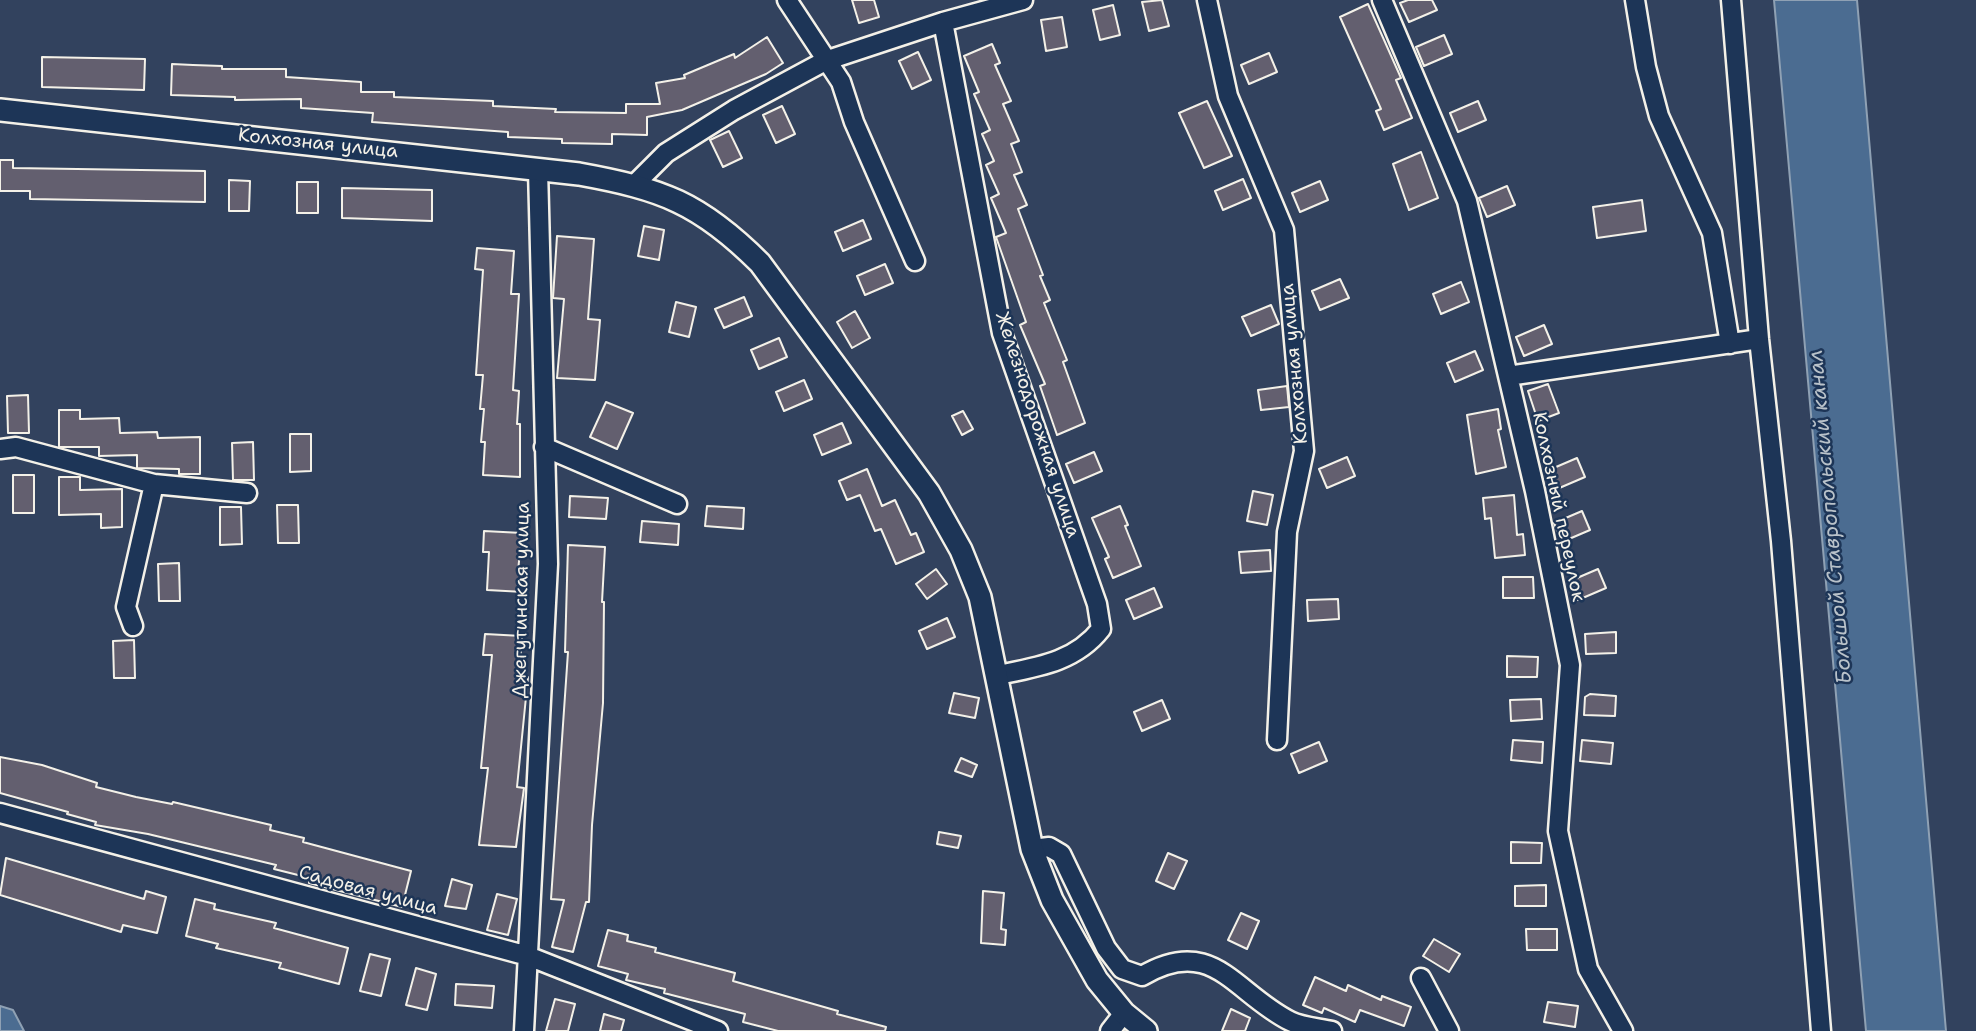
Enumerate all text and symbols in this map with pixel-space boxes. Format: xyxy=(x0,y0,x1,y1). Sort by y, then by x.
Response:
street label: Колхозная улица xyxy=(237,124,399,164)
street label: Колхозная улица xyxy=(1277,283,1313,445)
street label: Железнодорожная улица xyxy=(990,309,1084,541)
water label: Большой Ставропольский канал xyxy=(1804,349,1858,685)
street label: Колхозный переулок xyxy=(1527,410,1589,604)
street label: Джегутинская улица xyxy=(509,502,535,698)
street label: Садовая улица xyxy=(296,862,440,920)

